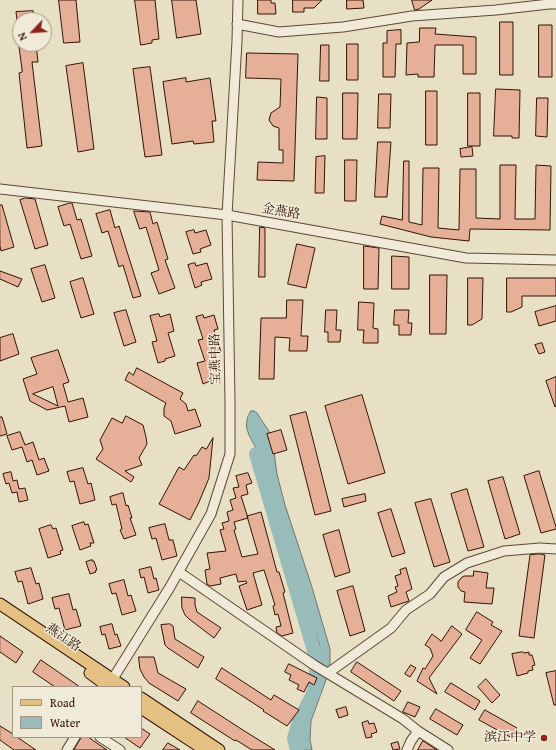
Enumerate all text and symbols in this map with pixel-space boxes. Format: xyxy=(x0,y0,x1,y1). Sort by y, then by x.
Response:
north arrow xyxy=(12,12,52,52)
text: N xyxy=(13,30,31,43)
street label: 金燕路 xyxy=(260,201,302,223)
street label: 宝燕中路 xyxy=(208,333,224,385)
street label: 燕江路 xyxy=(42,621,84,655)
legend xyxy=(12,686,142,738)
text: Road xyxy=(50,694,75,711)
text: Water xyxy=(50,714,80,731)
place label: 滨江中学 xyxy=(484,730,536,746)
marker: 滨江中学 xyxy=(539,733,549,743)

